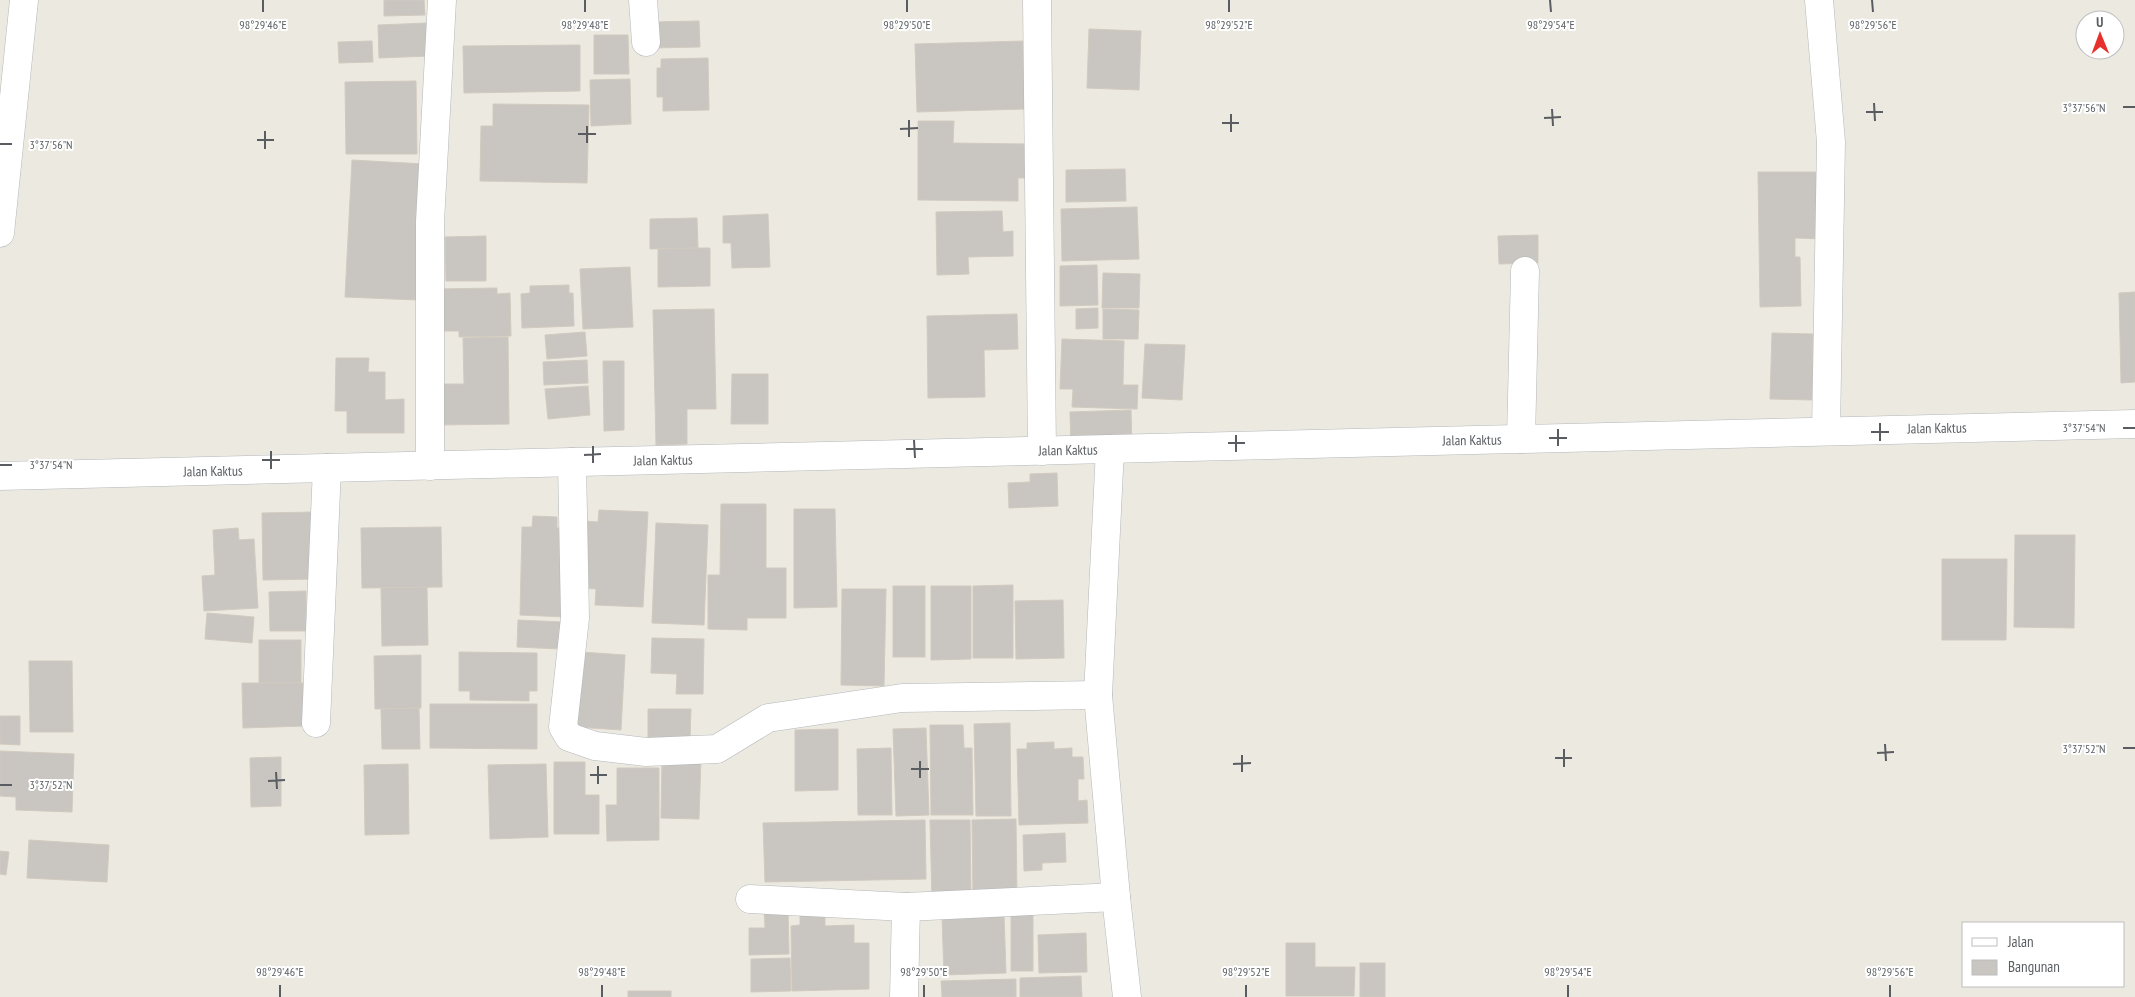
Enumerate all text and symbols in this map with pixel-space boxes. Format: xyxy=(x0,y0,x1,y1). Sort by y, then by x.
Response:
north arrow xyxy=(2075,10,2125,60)
text: U xyxy=(2096,13,2104,31)
text: 98°29'46"E xyxy=(239,17,287,32)
text: 98°29'48"E xyxy=(561,17,609,32)
text: 98°29'50"E xyxy=(883,17,931,32)
text: 98°29'52"E xyxy=(1205,17,1253,32)
text: 98°29'54"E xyxy=(1527,17,1575,32)
text: 98°29'56"E xyxy=(1849,17,1897,32)
text: 3°37'56"N xyxy=(2062,100,2106,115)
text: 3°37'56"N xyxy=(29,137,73,152)
street label: Jalan Kaktus xyxy=(1906,418,1967,438)
text: 3°37'54"N xyxy=(2062,420,2106,435)
street label: Jalan Kaktus xyxy=(1441,430,1502,450)
street label: Jalan Kaktus xyxy=(1037,440,1098,460)
street label: Jalan Kaktus xyxy=(632,450,693,470)
text: 3°37'54"N xyxy=(29,457,73,472)
street label: Jalan Kaktus xyxy=(182,461,243,481)
text: 3°37'52"N xyxy=(2062,741,2106,756)
text: 3°37'52"N xyxy=(29,777,73,792)
legend xyxy=(1962,922,2125,987)
text: Jalan xyxy=(2007,932,2034,951)
text: Bangunan xyxy=(2008,957,2060,976)
text: 98°29'46"E xyxy=(256,964,304,979)
text: 98°29'48"E xyxy=(578,964,626,979)
text: 98°29'50"E xyxy=(900,964,948,979)
text: 98°29'52"E xyxy=(1222,964,1270,979)
text: 98°29'54"E xyxy=(1544,964,1592,979)
text: 98°29'56"E xyxy=(1866,964,1914,979)

